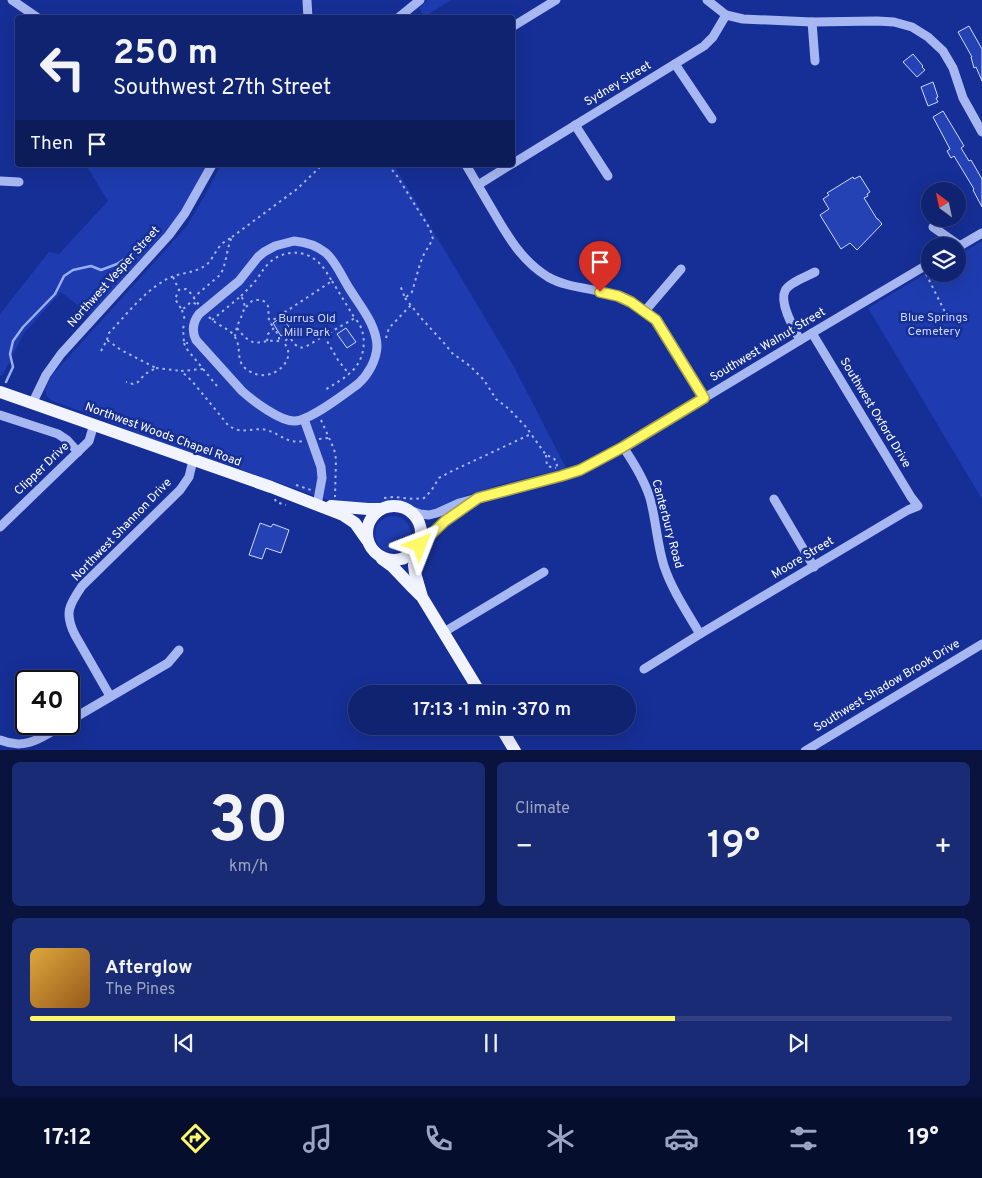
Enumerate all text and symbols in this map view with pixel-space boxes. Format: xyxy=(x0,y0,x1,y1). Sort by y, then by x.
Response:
text: 250 m xyxy=(113,32,218,76)
icon: left xyxy=(30,35,95,100)
street label: Sydney Street xyxy=(582,58,654,110)
text: Southwest 27th Street xyxy=(113,75,331,102)
icon: arrive xyxy=(83,130,111,158)
text: Then xyxy=(30,132,73,156)
north arrow xyxy=(921,182,966,228)
map controls xyxy=(921,182,966,282)
street label: Northwest Vesper Street xyxy=(64,223,164,331)
button: layers xyxy=(921,237,966,282)
pin xyxy=(579,241,621,292)
icon: arrive xyxy=(586,248,614,276)
street label: Southwest Walnut Street xyxy=(707,304,829,386)
park label: Blue Springs Cemetery xyxy=(900,310,968,340)
park label: Burrus Old Mill Park xyxy=(278,311,336,341)
street label: Southwest Oxford Drive xyxy=(836,355,914,471)
street label: Northwest Woods Chapel Road xyxy=(83,399,243,471)
street label: Clipper Drive xyxy=(11,439,73,499)
street label: Northwest Shannon Drive xyxy=(68,475,176,585)
street label: Canterbury Road xyxy=(647,478,687,570)
position arrow xyxy=(393,518,445,570)
street label: Moore Street xyxy=(769,533,837,583)
street label: Southwest Shadow Brook Drive xyxy=(811,636,963,736)
speed limit sign: 40 xyxy=(15,670,80,735)
text: 17:13 · 1 min · 370 m xyxy=(413,698,571,722)
text: 30 xyxy=(208,783,289,865)
text: Climate xyxy=(515,799,570,819)
text: 19° xyxy=(707,823,760,872)
text: − xyxy=(515,830,533,866)
text: + xyxy=(934,830,952,866)
text: km/h xyxy=(229,857,268,877)
text: Afterglow xyxy=(105,956,193,980)
text: The Pines xyxy=(105,980,175,1000)
icon: previous xyxy=(170,1029,198,1057)
icon: pause xyxy=(477,1029,505,1057)
icon: next xyxy=(784,1029,812,1057)
icon: directions xyxy=(178,1121,213,1156)
icon: music xyxy=(300,1121,335,1156)
icon: phone xyxy=(421,1121,456,1156)
icon: climate xyxy=(543,1121,578,1156)
icon: car xyxy=(664,1121,699,1156)
icon: filters xyxy=(786,1121,821,1156)
text: 17:12 xyxy=(43,1125,91,1152)
text: 19° xyxy=(907,1125,939,1152)

